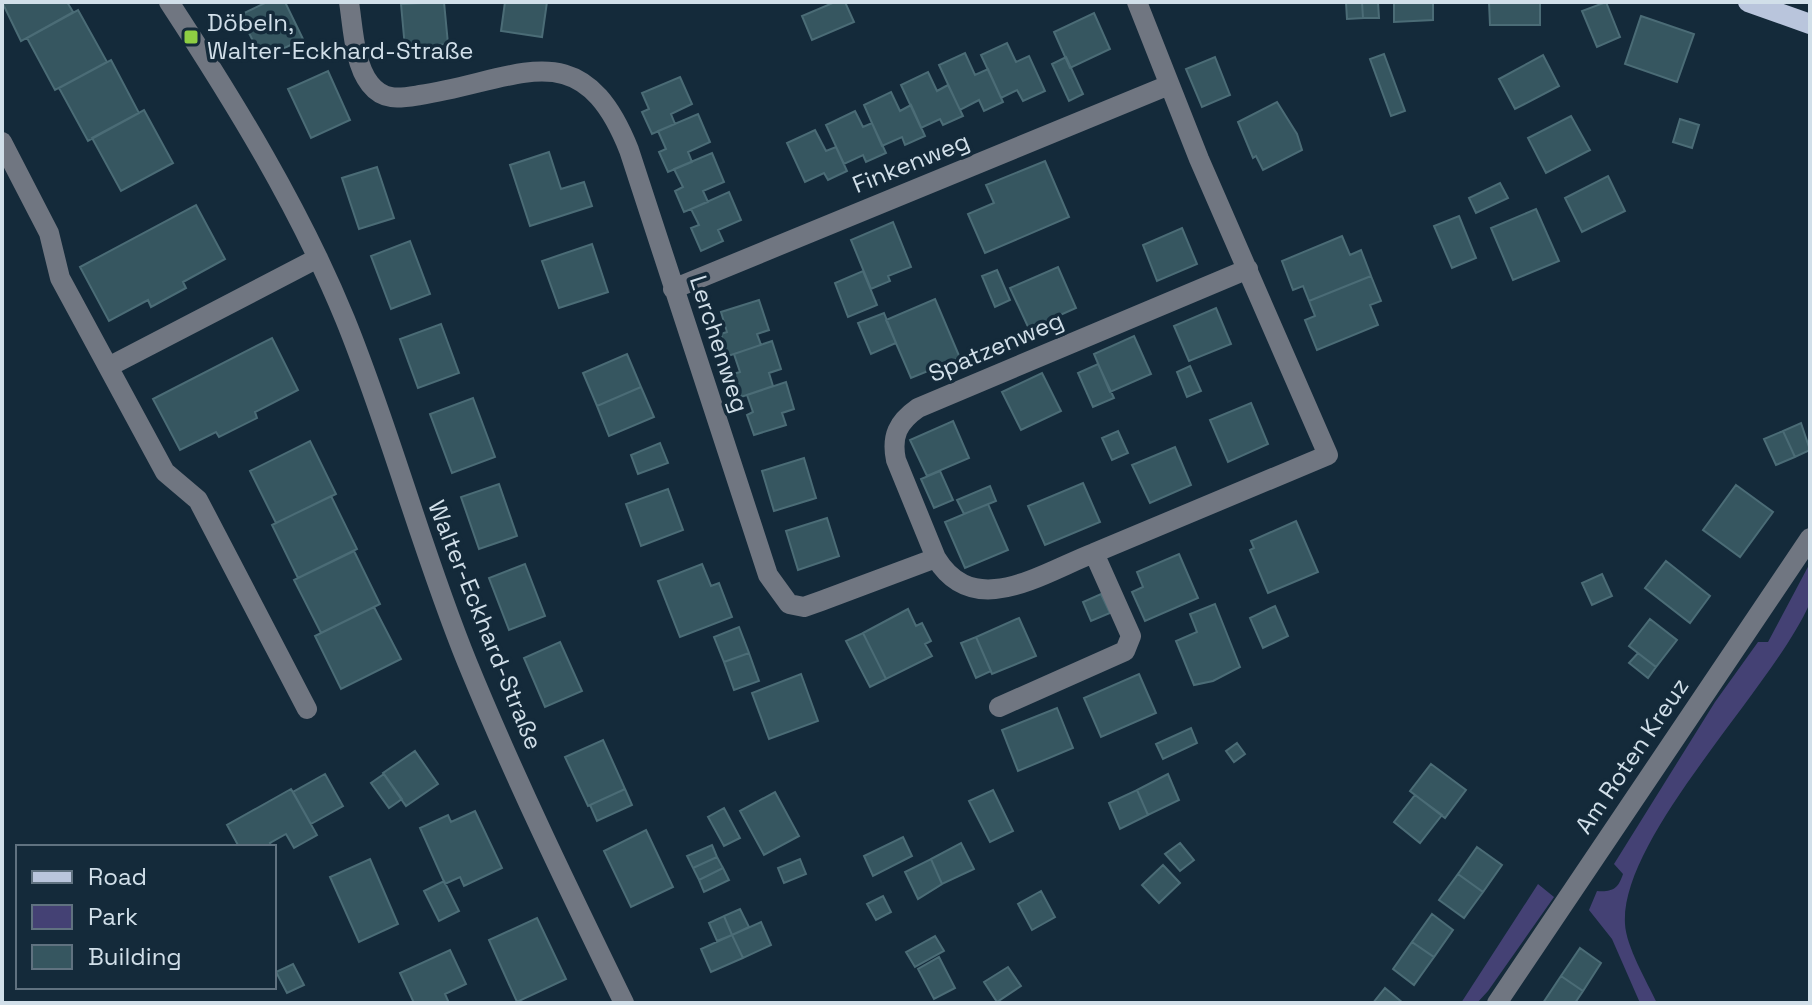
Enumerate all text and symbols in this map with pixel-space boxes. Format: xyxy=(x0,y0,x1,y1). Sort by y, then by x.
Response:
place label: Döbeln, Walter-Eckhard-Straße xyxy=(207,7,473,66)
marker: Döbeln, Walter-Eckhard-Straße xyxy=(182,28,200,46)
street label: Finkenweg xyxy=(848,125,974,200)
street label: Lerchenweg xyxy=(683,271,756,416)
street label: Spatzenweg xyxy=(924,304,1068,389)
street label: Walter-Eckhard-Straße xyxy=(421,495,550,754)
street label: Am Roten Kreuz xyxy=(1568,672,1695,840)
legend xyxy=(16,845,276,989)
text: Road xyxy=(88,861,147,892)
text: Park xyxy=(88,901,138,932)
text: Building xyxy=(88,941,182,972)

